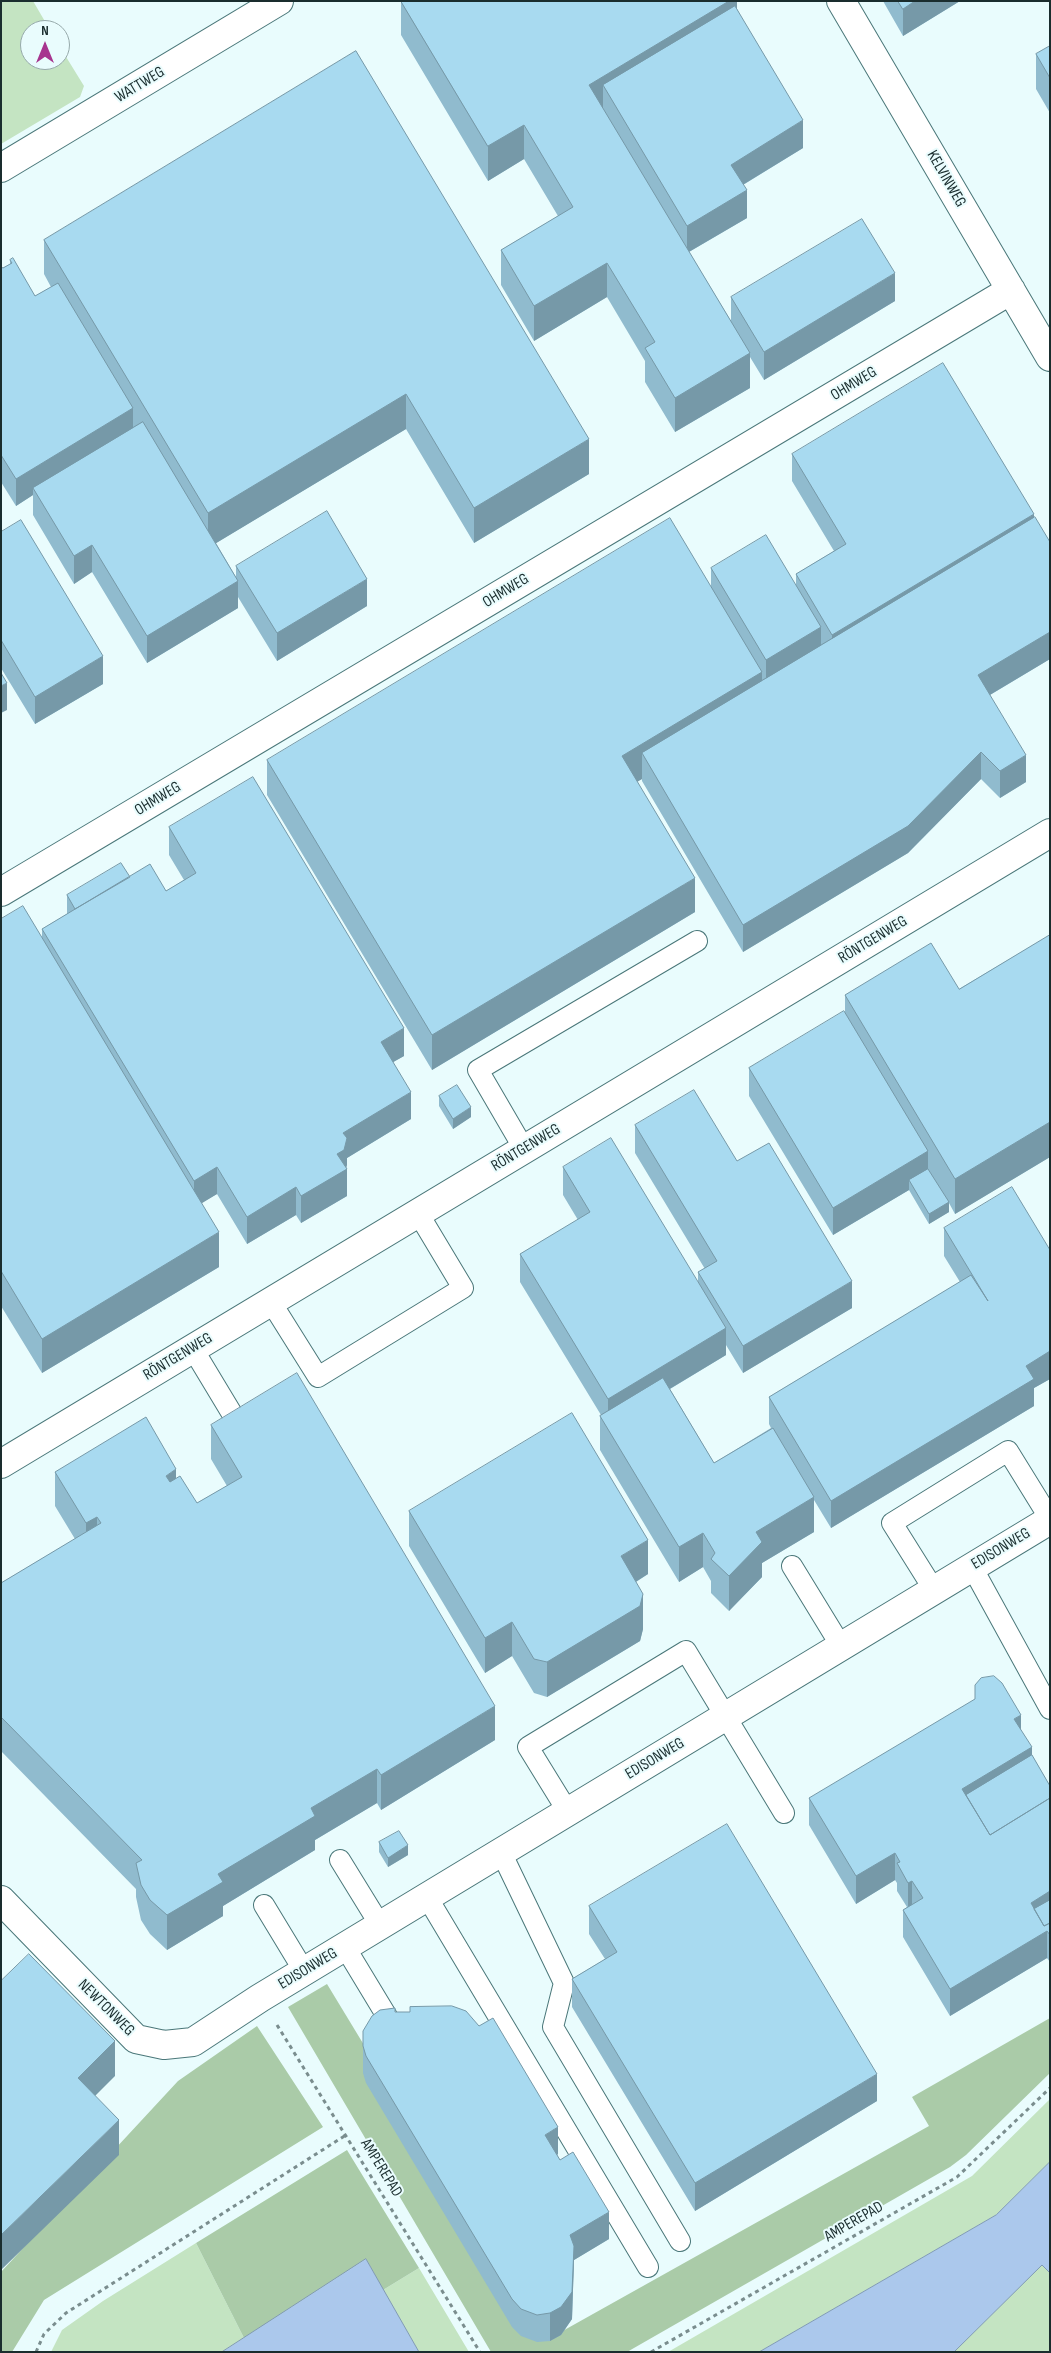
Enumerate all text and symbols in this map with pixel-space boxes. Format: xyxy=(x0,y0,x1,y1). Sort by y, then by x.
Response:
north arrow xyxy=(20,20,70,70)
text: N xyxy=(41,22,49,39)
street label: WATTWEG xyxy=(112,63,168,107)
street label: KELVINWEG xyxy=(922,147,970,211)
street label: OHMWEG xyxy=(827,363,881,405)
street label: OHMWEG xyxy=(479,570,533,612)
street label: OHMWEG xyxy=(131,778,185,820)
street label: RÖNTGENWEG xyxy=(835,912,911,968)
street label: RÖNTGENWEG xyxy=(488,1120,564,1176)
street label: RÖNTGENWEG xyxy=(140,1329,216,1385)
street label: EDISONWEG xyxy=(968,1524,1034,1574)
street label: EDISONWEG xyxy=(622,1734,688,1784)
street label: EDISONWEG xyxy=(275,1944,341,1994)
street label: NEWTONWEG xyxy=(74,1976,138,2040)
street label: AMPEREPAD xyxy=(356,2135,406,2201)
street label: AMPEREPAD xyxy=(821,2197,887,2247)

